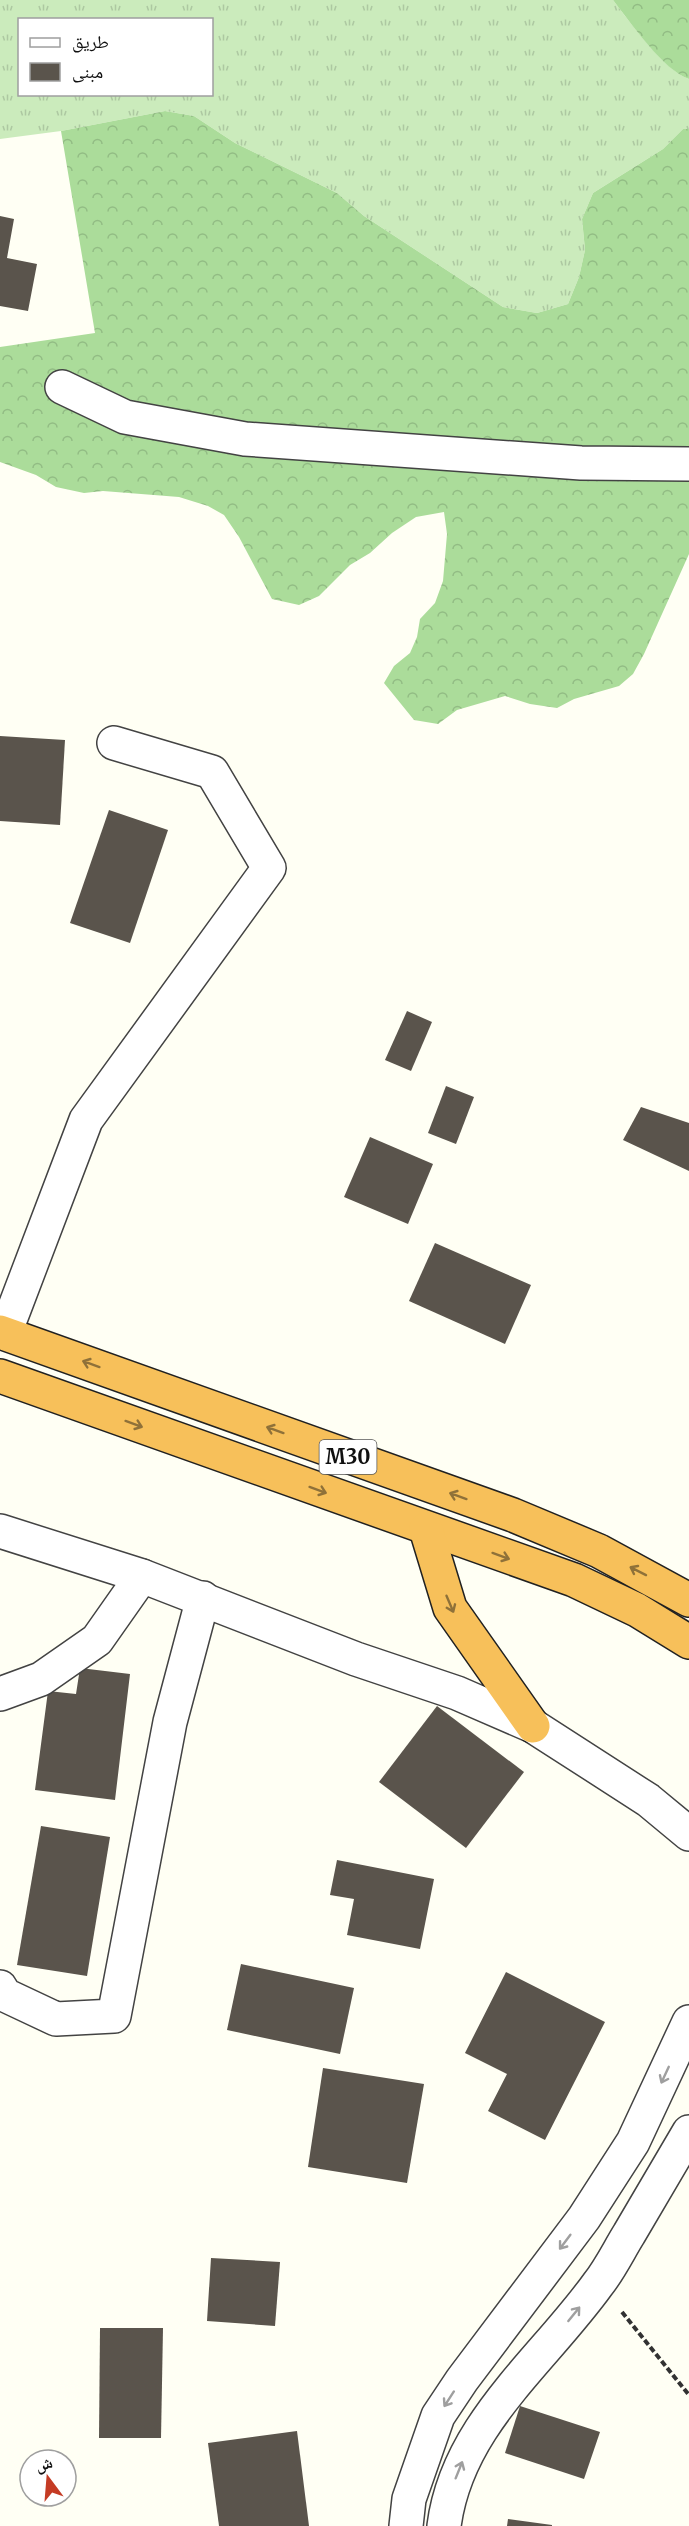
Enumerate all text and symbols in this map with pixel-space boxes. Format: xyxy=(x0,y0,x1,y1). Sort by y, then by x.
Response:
legend xyxy=(18,18,213,96)
text: طريق xyxy=(72,30,109,53)
text: مبنى xyxy=(72,60,103,83)
one-way arrow xyxy=(82,1358,101,1369)
one-way arrow xyxy=(124,1420,143,1431)
one-way arrow xyxy=(266,1424,285,1435)
road number: M30 xyxy=(320,1440,376,1474)
one-way arrow xyxy=(308,1486,327,1497)
one-way arrow xyxy=(449,1489,468,1500)
one-way arrow xyxy=(491,1551,510,1562)
one-way arrow xyxy=(630,1565,647,1577)
one-way arrow xyxy=(445,1595,456,1613)
one-way arrow xyxy=(659,2066,671,2084)
one-way arrow xyxy=(559,2234,572,2250)
one-way arrow xyxy=(568,2306,581,2322)
one-way arrow xyxy=(443,2390,455,2407)
north arrow xyxy=(18,2448,78,2508)
text: ش xyxy=(33,2452,55,2476)
one-way arrow xyxy=(454,2461,465,2479)

